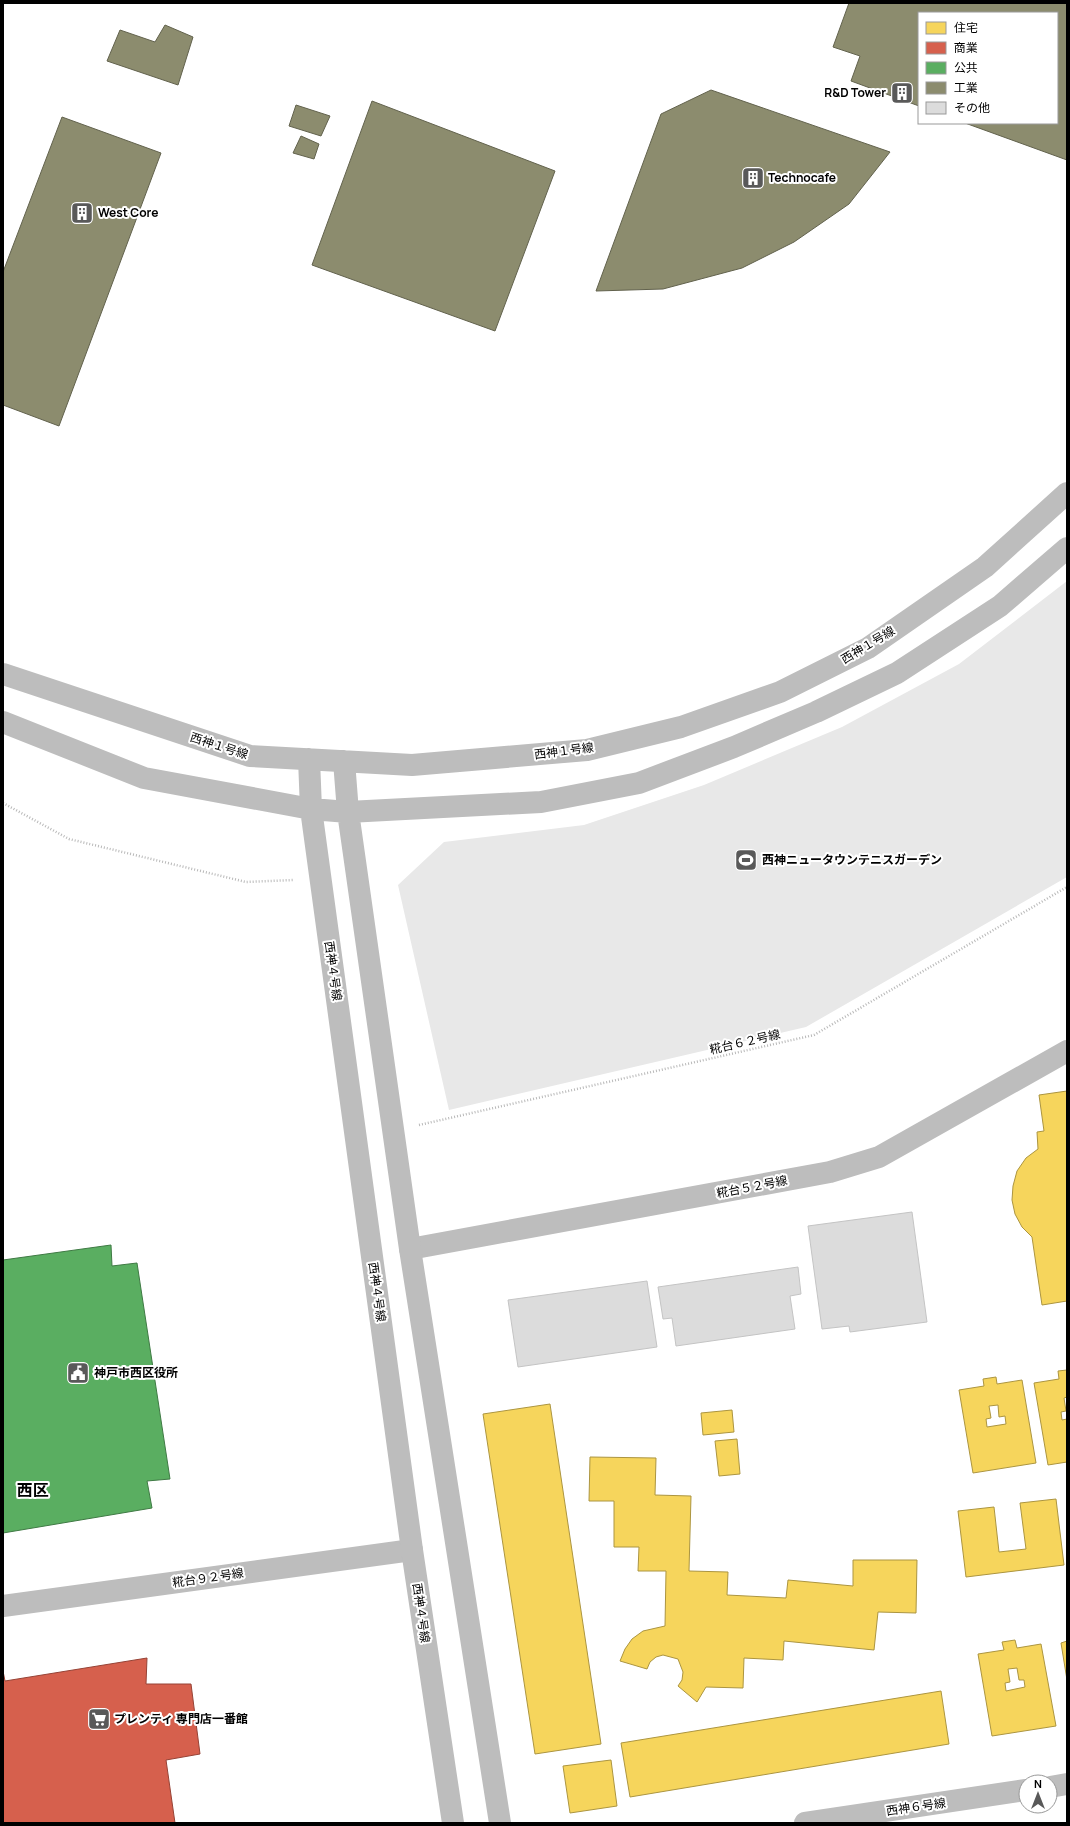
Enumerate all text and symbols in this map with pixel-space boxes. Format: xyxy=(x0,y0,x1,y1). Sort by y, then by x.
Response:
legend xyxy=(918,12,1058,124)
text: 住宅 xyxy=(954,19,978,36)
text: 商業 xyxy=(954,39,978,56)
text: 公共 xyxy=(954,59,978,76)
text: 工業 xyxy=(954,79,978,96)
building icon: R&D Tower xyxy=(889,80,915,106)
place label: R&D Tower xyxy=(824,84,886,101)
text: その他 xyxy=(954,99,990,116)
building icon: Technocafe xyxy=(740,165,766,191)
place label: Technocafe xyxy=(768,169,836,186)
building icon: West Core xyxy=(69,200,95,226)
place label: West Core xyxy=(98,204,158,221)
street label: 西神１号線 xyxy=(838,622,898,667)
street label: 西神１号線 xyxy=(188,728,250,763)
street label: 西神１号線 xyxy=(533,738,595,763)
sports icon: 西神ニュータウンテニスガーデン xyxy=(733,847,759,873)
place label: 西神ニュータウンテニスガーデン xyxy=(762,851,942,868)
street label: 西神４号線 xyxy=(321,940,346,1002)
street label: 糀台６２号線 xyxy=(708,1025,782,1058)
street label: 糀台５２号線 xyxy=(715,1171,789,1202)
street label: 西神４号線 xyxy=(365,1261,390,1323)
public building icon: 神戸市西区役所 xyxy=(65,1360,91,1386)
place label: 神戸市西区役所 xyxy=(94,1364,178,1381)
district label: 西区 xyxy=(17,1479,49,1501)
street label: 糀台９２号線 xyxy=(171,1564,245,1591)
street label: 西神４号線 xyxy=(409,1582,434,1644)
supermarket icon: プレンティ 専門店一番館 xyxy=(86,1706,112,1732)
place label: プレンティ 専門店一番館 xyxy=(114,1710,248,1727)
north arrow xyxy=(1018,1774,1058,1814)
text: N xyxy=(1034,1776,1042,1791)
street label: 西神６号線 xyxy=(885,1794,947,1819)

